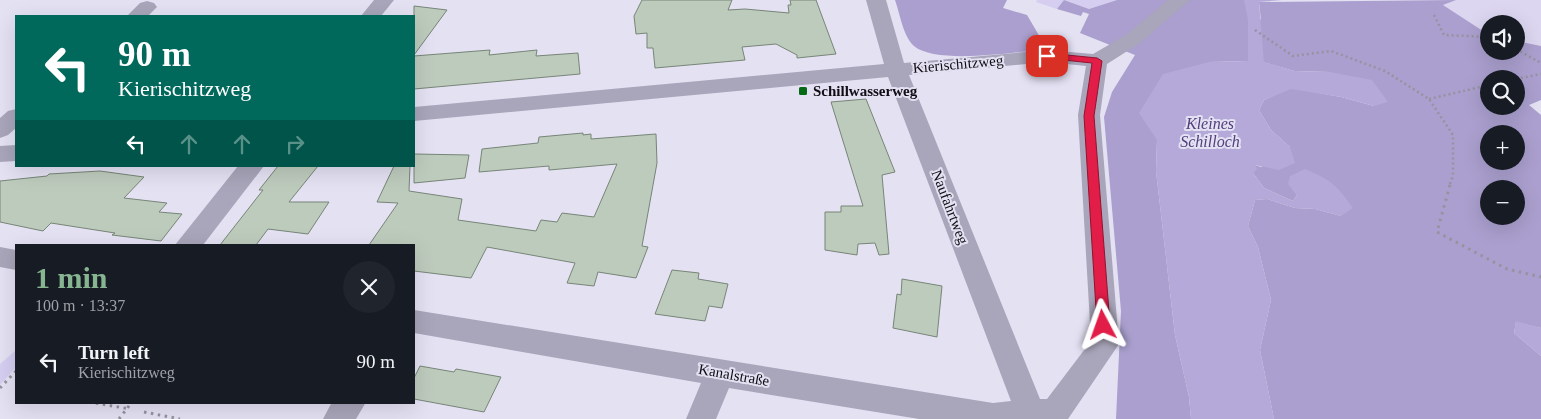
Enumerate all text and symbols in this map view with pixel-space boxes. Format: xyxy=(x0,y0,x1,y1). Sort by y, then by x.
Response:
map controls xyxy=(1480,15,1525,225)
button: sound xyxy=(1480,15,1525,60)
icon: left xyxy=(35,35,100,100)
text: 90 m xyxy=(118,35,191,74)
pin xyxy=(1026,35,1068,77)
icon: arrive xyxy=(1033,42,1061,70)
street label: Kierischitzweg xyxy=(912,52,1004,76)
button: search xyxy=(1480,70,1525,115)
text: Kierischitzweg xyxy=(118,76,251,101)
place label: Schillwasserweg xyxy=(813,83,918,99)
marker: Schillwasserweg xyxy=(797,85,809,97)
water label: Kleines Schilloch xyxy=(1180,115,1240,150)
button: + xyxy=(1480,125,1525,170)
icon: left xyxy=(122,130,150,158)
icon: ahead xyxy=(175,130,203,158)
icon: ahead xyxy=(228,130,256,158)
icon: right xyxy=(281,130,309,158)
street label: Naufahrtweg xyxy=(929,168,972,247)
button: − xyxy=(1480,180,1525,225)
text: 1 min xyxy=(35,261,108,294)
button: close xyxy=(343,261,395,313)
text: 100 m · 13:37 xyxy=(35,297,125,314)
position arrow xyxy=(1076,298,1128,350)
text: Turn left xyxy=(78,342,150,363)
icon: left xyxy=(35,348,63,376)
text: 90 m xyxy=(356,351,395,372)
street label: Kanalstraße xyxy=(697,361,771,389)
text: Kierischitzweg xyxy=(78,364,175,381)

